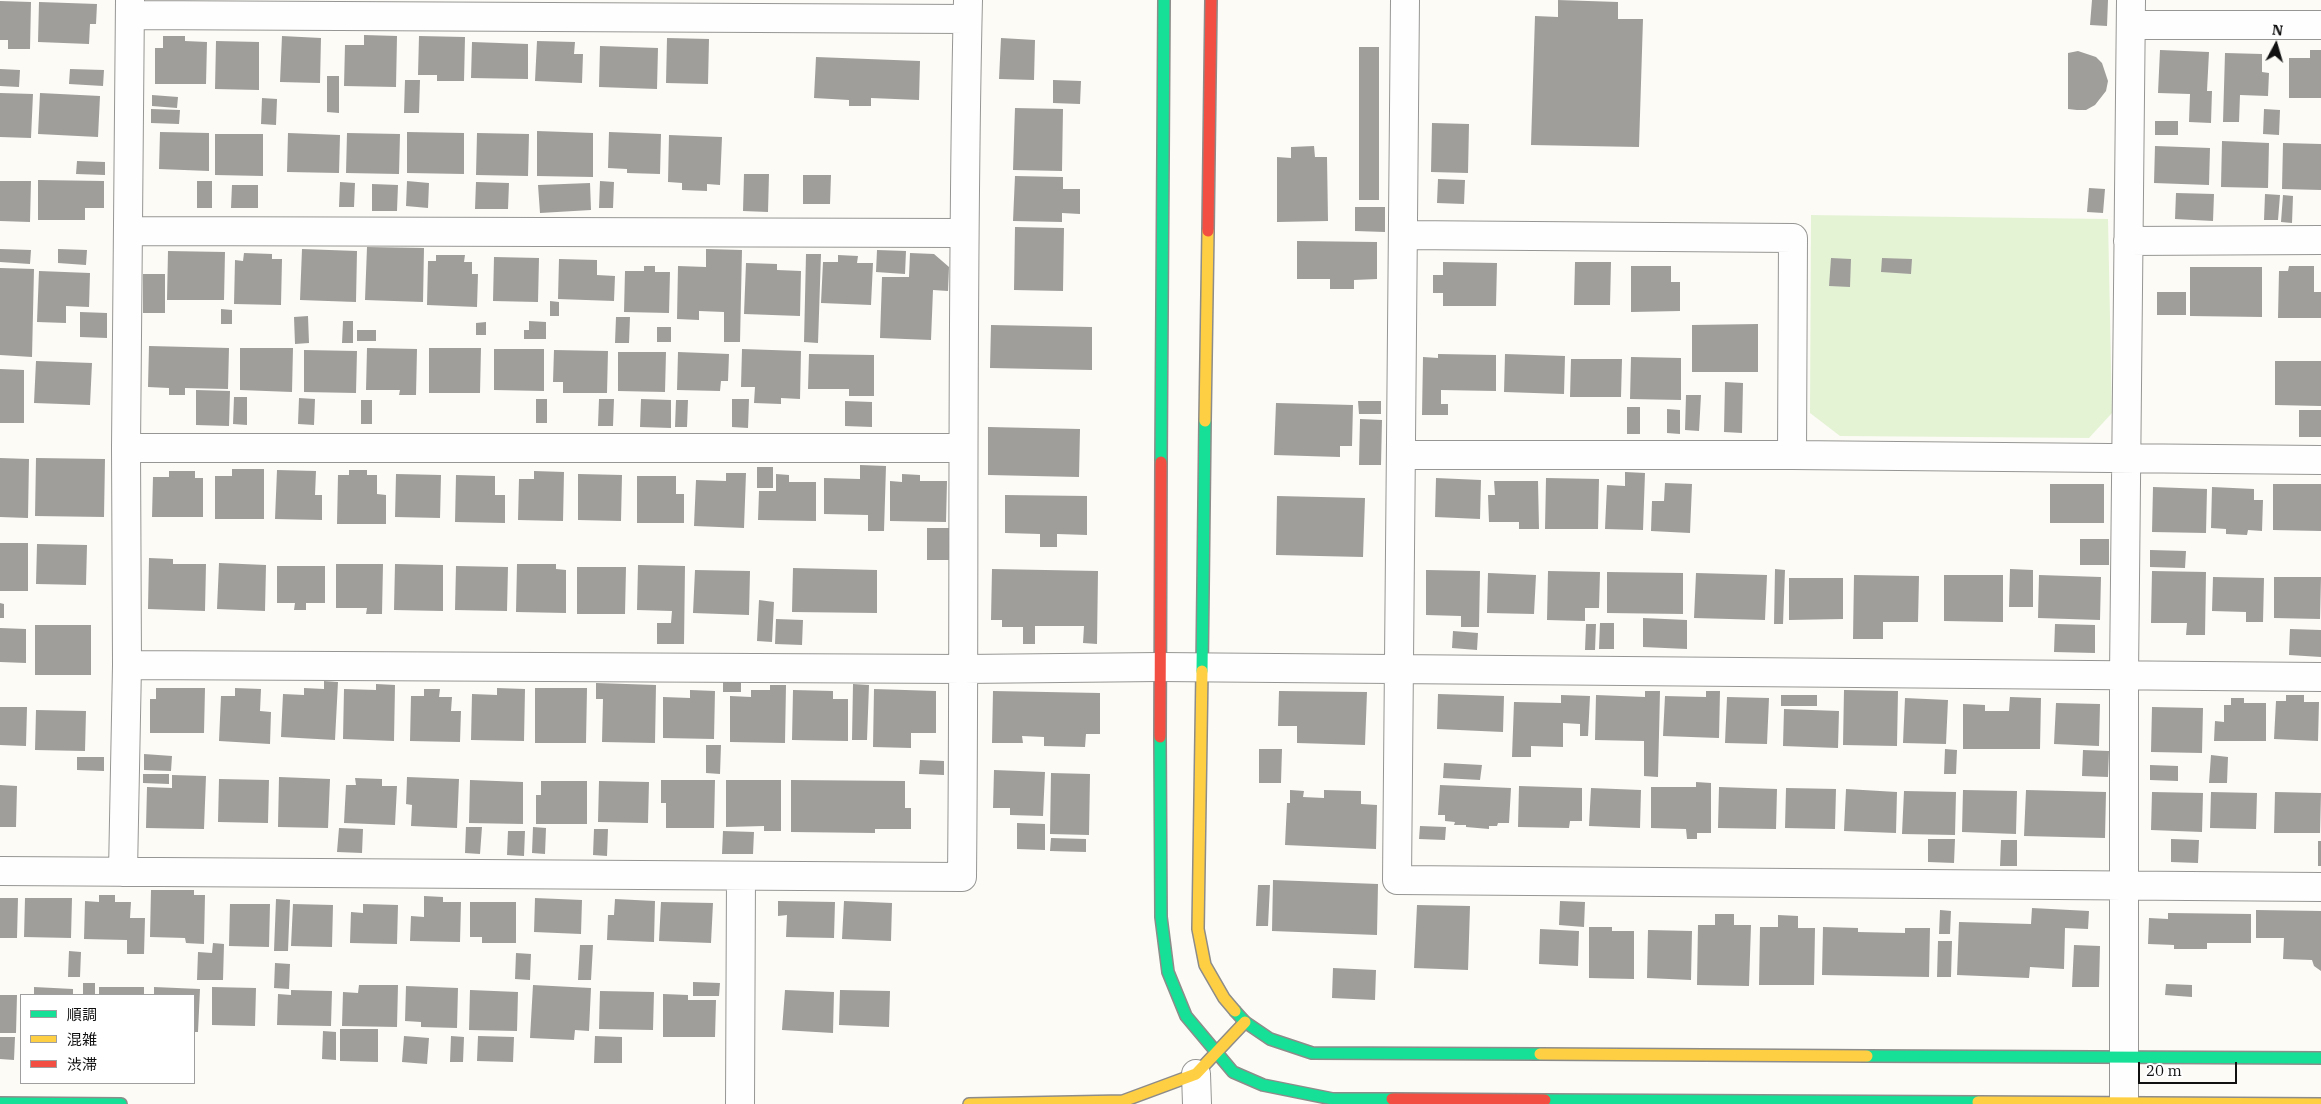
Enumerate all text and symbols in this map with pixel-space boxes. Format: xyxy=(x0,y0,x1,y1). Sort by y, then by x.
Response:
north arrow xyxy=(2251,20,2301,70)
text: N xyxy=(2271,21,2284,40)
legend xyxy=(20,994,195,1084)
text: 順調 xyxy=(67,1005,97,1024)
text: 混雑 xyxy=(67,1030,97,1049)
scale bar xyxy=(2141,1052,2240,1084)
text: 渋滞 xyxy=(67,1055,97,1074)
text: 20 m xyxy=(2146,1061,2182,1080)

